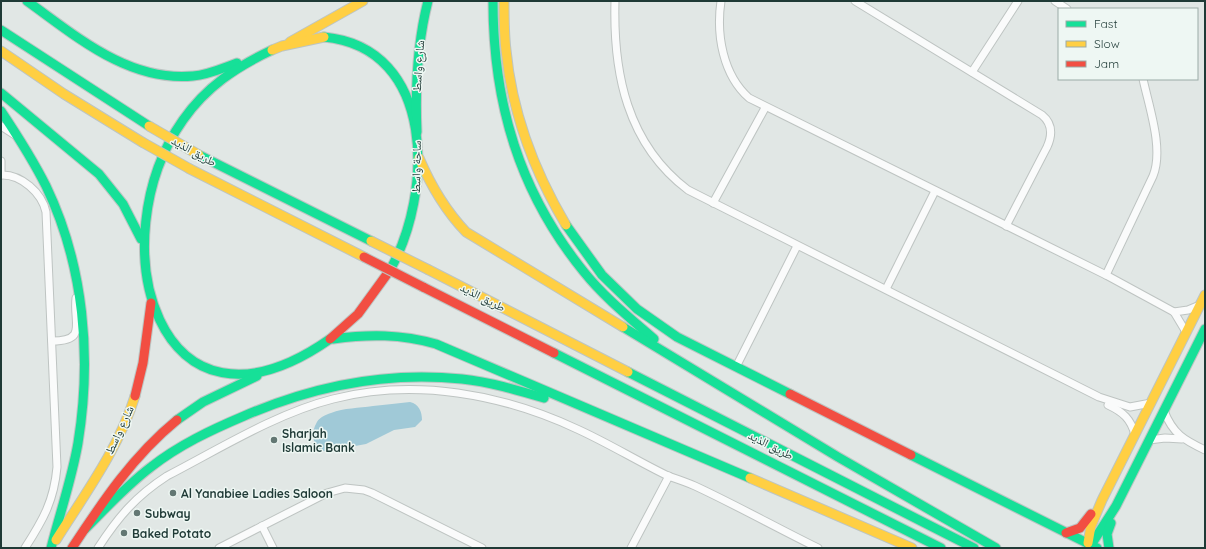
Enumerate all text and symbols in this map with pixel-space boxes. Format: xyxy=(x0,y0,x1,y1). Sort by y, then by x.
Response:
legend xyxy=(1058,8,1198,80)
text: Fast xyxy=(1094,16,1118,31)
text: Slow xyxy=(1094,36,1120,51)
street label: شارع واسط xyxy=(409,40,428,92)
text: Jam xyxy=(1094,56,1119,71)
street label: طريق الذيد xyxy=(169,133,219,170)
street label: ساحة واسط xyxy=(408,140,424,194)
street label: طريق الذيد xyxy=(458,279,508,315)
street label: شارع واسط xyxy=(101,403,138,457)
place label: Sharjah Islamic Bank xyxy=(282,426,355,455)
street label: طريق الذيد xyxy=(746,427,796,463)
marker: Sharjah Islamic Bank xyxy=(269,435,279,445)
place label: Al Yanabiee Ladies Saloon xyxy=(181,486,333,501)
marker: Al Yanabiee Ladies Saloon xyxy=(168,488,178,498)
place label: Subway xyxy=(145,506,191,521)
marker: Subway xyxy=(132,508,142,518)
place label: Baked Potato xyxy=(132,526,212,541)
marker: Baked Potato xyxy=(119,528,129,538)

